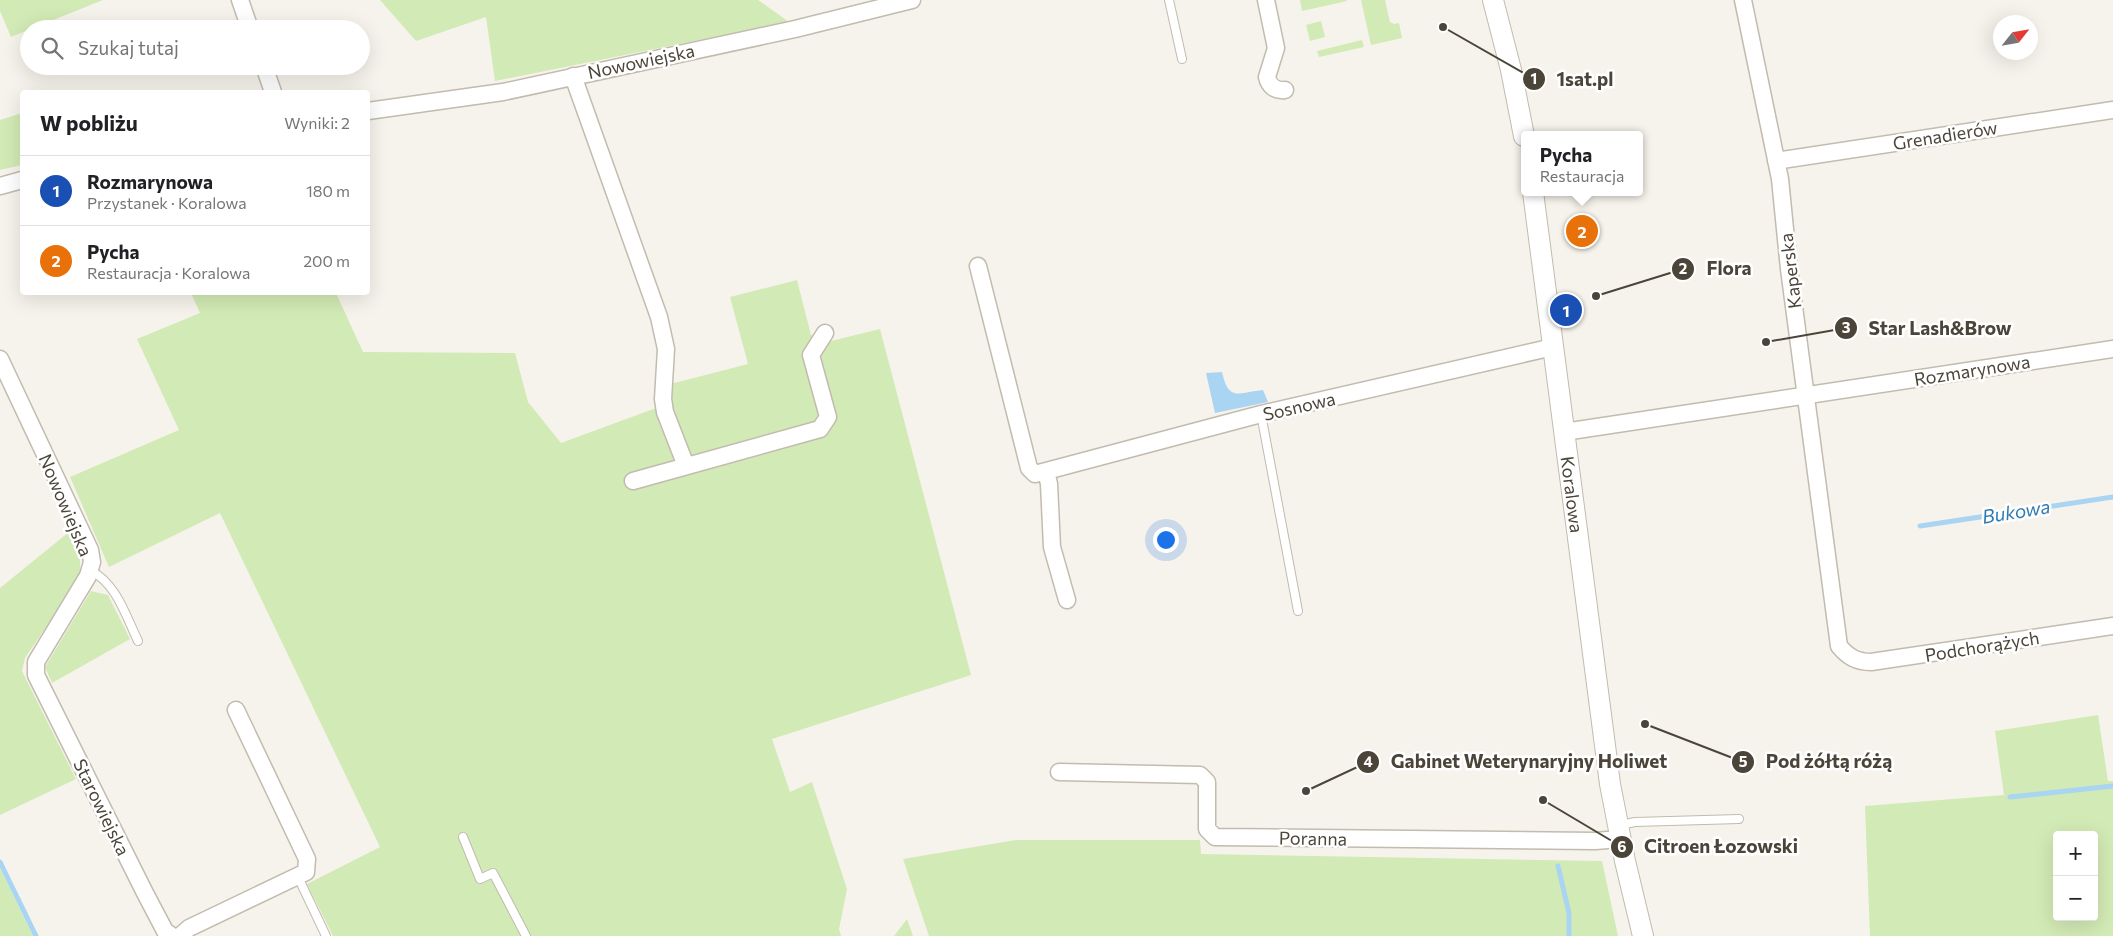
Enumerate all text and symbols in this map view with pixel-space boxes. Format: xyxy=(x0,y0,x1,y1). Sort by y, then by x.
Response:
north arrow xyxy=(1993,15,2038,60)
search box xyxy=(20,20,370,75)
icon: search xyxy=(38,34,66,62)
text: Szukaj tutaj xyxy=(78,36,179,59)
street label: Nowowiejska xyxy=(585,39,697,83)
callout: 1sat.pl xyxy=(1521,62,1623,96)
text: 1sat.pl xyxy=(1557,67,1613,90)
text: 1 xyxy=(1531,69,1537,87)
text: W pobliżu xyxy=(40,110,138,135)
text: Wyniki: 2 xyxy=(284,113,350,132)
street label: Grenadierów xyxy=(1891,116,1999,154)
popup xyxy=(1521,131,1643,196)
text: Pycha xyxy=(1540,143,1592,166)
text: Restauracja xyxy=(1540,166,1624,185)
text: Rozmarynowa xyxy=(87,170,213,193)
text: 1 xyxy=(52,181,60,200)
text: 180 m xyxy=(306,181,350,200)
text: Przystanek · Koralowa xyxy=(87,193,247,212)
pin: 2 xyxy=(1566,212,1598,250)
street label: Kaperska xyxy=(1774,232,1806,310)
text: Pycha xyxy=(87,240,140,263)
text: 2 xyxy=(51,251,61,270)
text: 200 m xyxy=(303,251,350,270)
callout: Flora xyxy=(1671,252,1761,286)
text: Flora xyxy=(1706,256,1752,279)
text: 2 xyxy=(1679,259,1687,277)
text: Restauracja · Koralowa xyxy=(87,263,250,282)
pin: 1 xyxy=(1550,291,1582,329)
callout: Star Lash&Brow xyxy=(1834,311,2022,345)
text: Star Lash&Brow xyxy=(1868,316,2012,339)
text: 3 xyxy=(1842,318,1851,336)
street label: Rozmarynowa xyxy=(1912,350,2032,390)
street label: Sosnowa xyxy=(1261,387,1337,425)
street label: Nowowiejska xyxy=(35,451,97,559)
street label: Koralowa xyxy=(1556,455,1588,534)
water label: Bukowa xyxy=(1980,494,2052,528)
your location xyxy=(1153,527,1179,553)
street label: Podchorążych xyxy=(1923,626,2041,666)
callout: Gabinet Weterynaryjny Holiwet xyxy=(1356,745,1677,779)
callout: Pod żółtą różą xyxy=(1731,745,1902,779)
text: Gabinet Weterynaryjny Holiwet xyxy=(1391,749,1667,772)
text: Pod żółtą różą xyxy=(1766,749,1892,772)
text: 4 xyxy=(1363,752,1373,770)
text: 5 xyxy=(1739,752,1748,770)
street label: Starowiejska xyxy=(69,755,135,859)
street label: Poranna xyxy=(1279,826,1347,850)
callout: Citroen Łozowski xyxy=(1609,830,1808,864)
map controls xyxy=(2053,831,2098,921)
button: + xyxy=(2053,831,2098,876)
text: Citroen Łozowski xyxy=(1644,834,1798,857)
text: 6 xyxy=(1617,837,1627,855)
button: − xyxy=(2053,876,2098,921)

